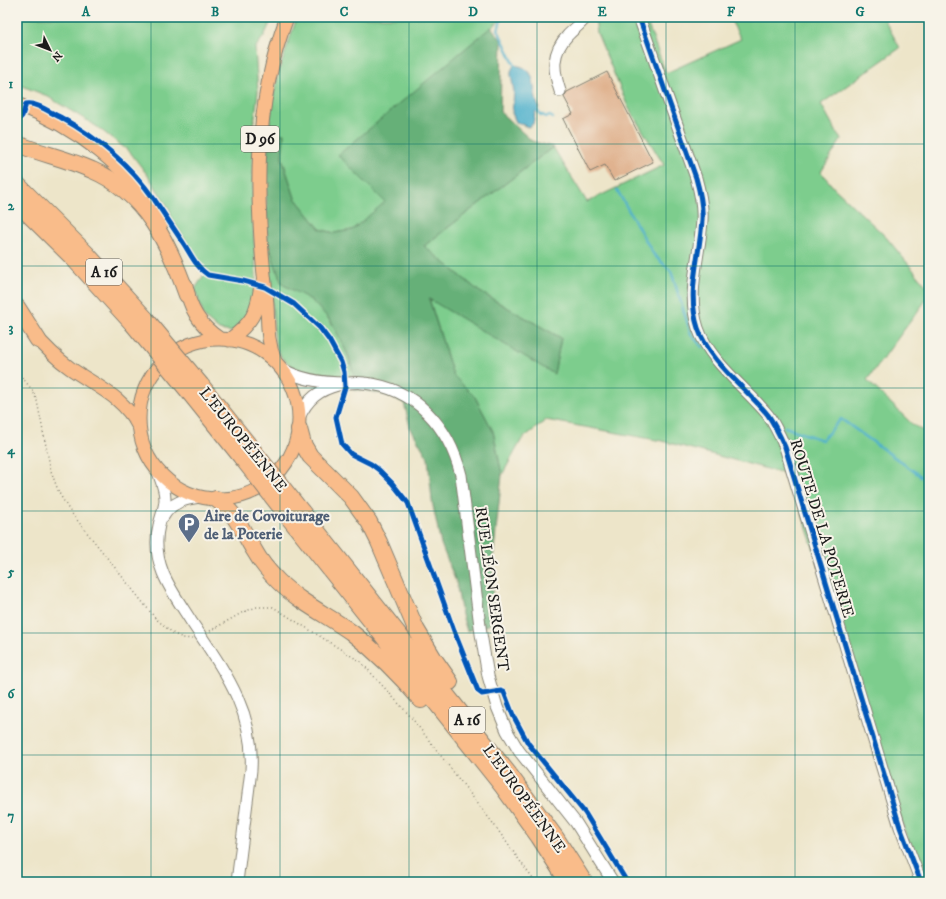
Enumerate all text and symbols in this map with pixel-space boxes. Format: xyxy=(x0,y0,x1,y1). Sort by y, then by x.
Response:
text: A xyxy=(81,4,91,20)
text: B xyxy=(211,4,219,20)
text: C xyxy=(340,4,349,20)
text: D xyxy=(468,4,478,20)
text: E xyxy=(597,4,607,20)
text: F xyxy=(727,4,736,20)
text: G xyxy=(855,4,865,20)
north arrow xyxy=(30,30,70,70)
text: N xyxy=(48,48,65,64)
text: 1 xyxy=(9,76,14,92)
road number: D 96 xyxy=(241,126,279,152)
text: 2 xyxy=(8,198,15,214)
road number: A 16 xyxy=(86,259,122,285)
text: 3 xyxy=(9,320,14,336)
street label: L'EUROPÉENNE xyxy=(195,383,292,496)
street label: ROUTE DE LA POTERIE xyxy=(785,437,859,620)
text: 4 xyxy=(6,442,15,459)
place label: Aire de Covoiturage de la Poterie xyxy=(203,506,330,544)
street label: RUE LÉON SERGENT xyxy=(471,506,513,673)
parking icon: Aire de Covoiturage de la Poterie xyxy=(176,511,202,544)
text: 5 xyxy=(7,564,15,580)
text: 6 xyxy=(8,686,16,702)
road number: A 16 xyxy=(449,707,485,733)
street label: L'EUROPÉENNE xyxy=(478,740,570,857)
text: 7 xyxy=(8,808,15,824)

